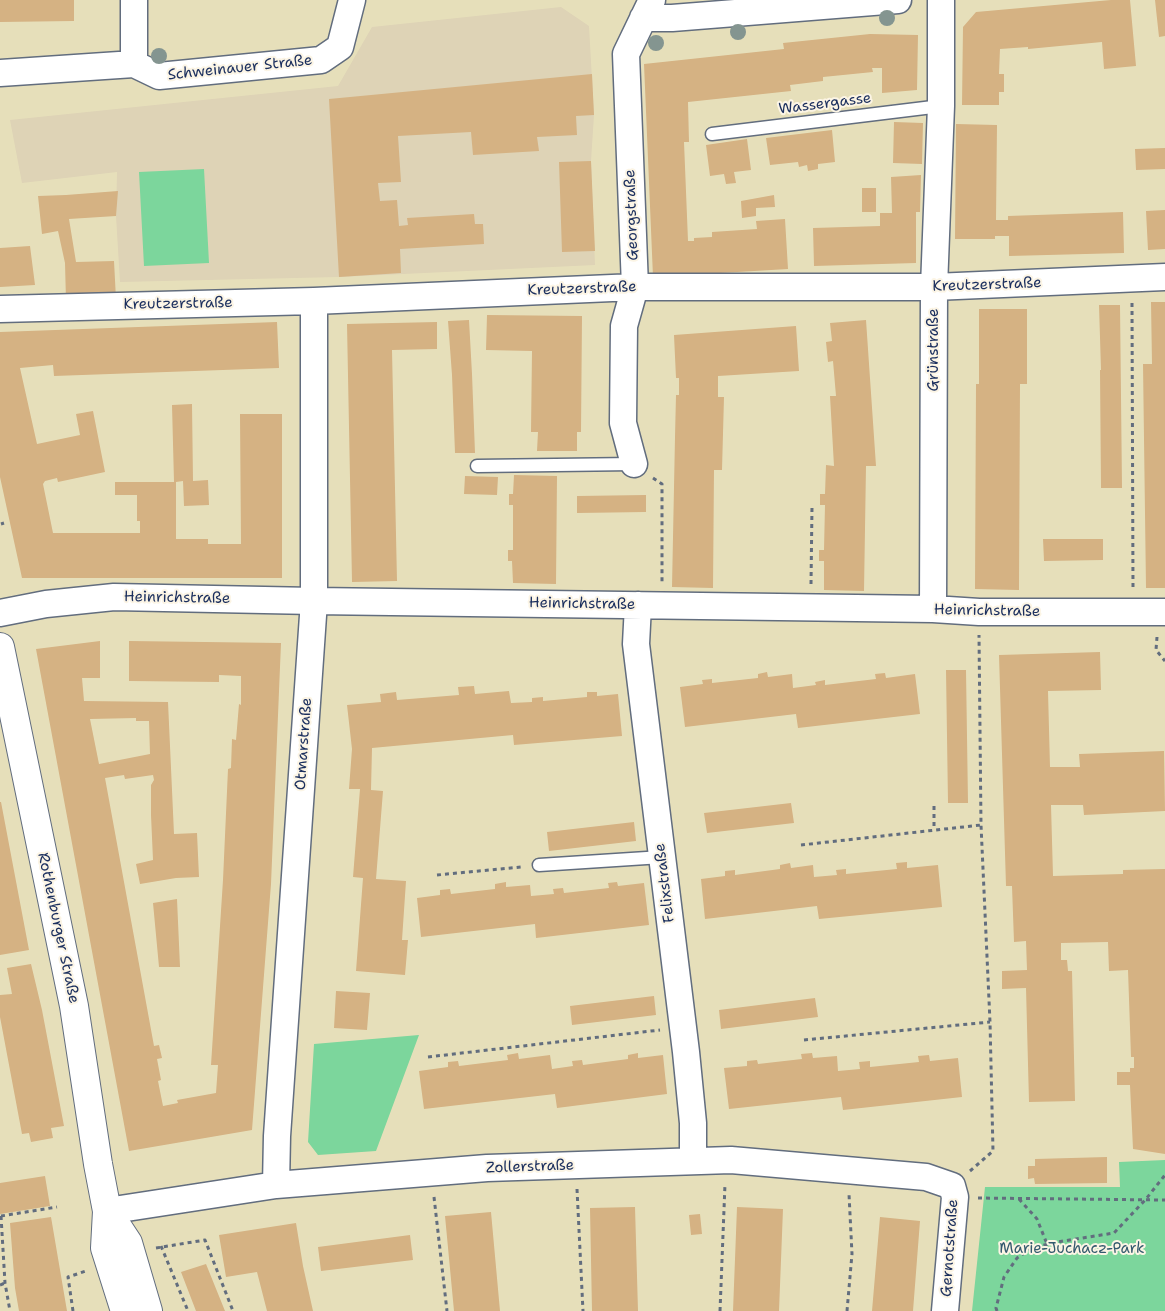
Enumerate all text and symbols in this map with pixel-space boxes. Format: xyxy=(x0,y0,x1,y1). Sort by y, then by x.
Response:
street label: Schweinauer Straße xyxy=(167,51,313,85)
street label: Wassergasse xyxy=(778,89,872,119)
street label: Georgstraße xyxy=(621,169,643,261)
street label: Kreutzerstraße xyxy=(932,274,1042,296)
street label: Kreutzerstraße xyxy=(527,278,637,300)
street label: Kreutzerstraße xyxy=(123,294,233,314)
street label: Grünstraße xyxy=(925,309,943,391)
street label: Heinrichstraße xyxy=(124,588,230,608)
street label: Heinrichstraße xyxy=(529,594,635,614)
street label: Heinrichstraße xyxy=(934,601,1040,621)
street label: Otmarstraße xyxy=(292,697,316,791)
street label: Felixstraße xyxy=(651,842,679,924)
street label: Rothenburger Straße xyxy=(33,851,83,1005)
street label: Zollerstraße xyxy=(486,1156,574,1178)
street label: Gernotstraße xyxy=(938,1199,962,1297)
park label: Marie-Juchacz-Park xyxy=(999,1240,1145,1258)

